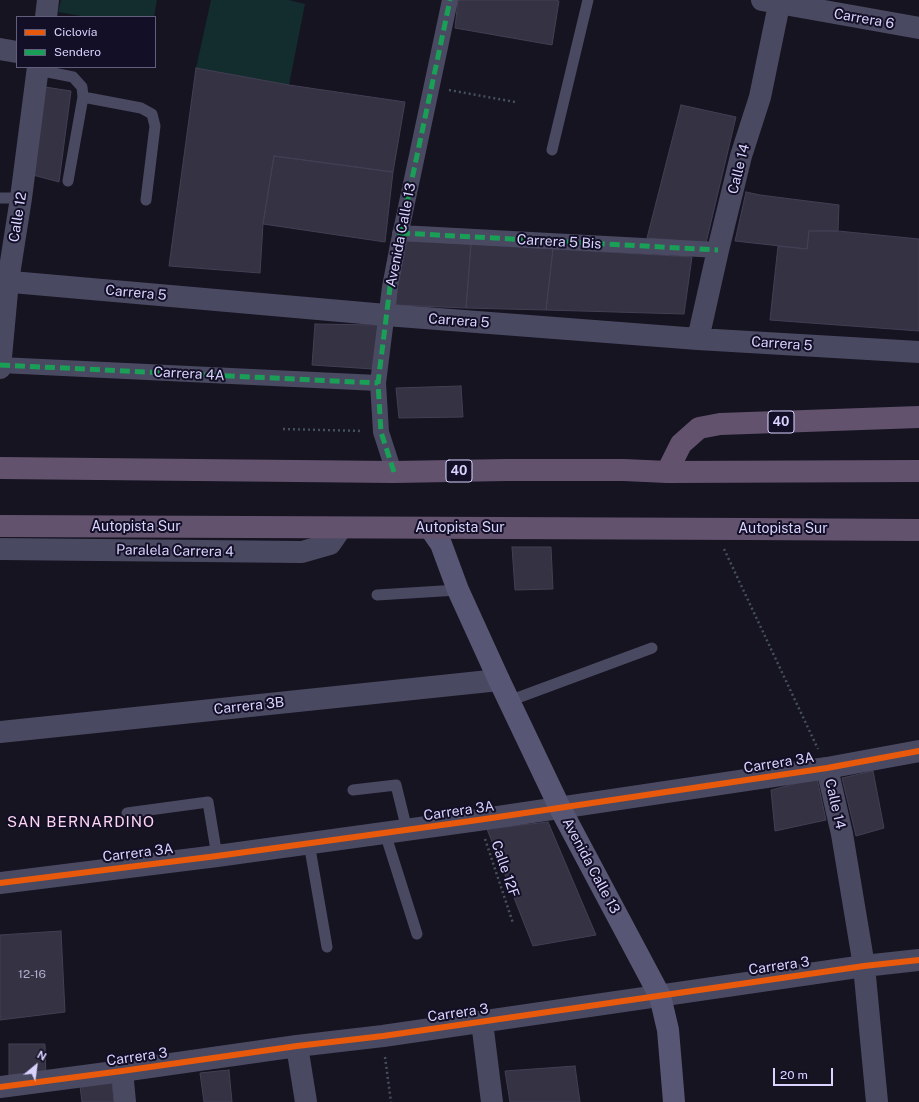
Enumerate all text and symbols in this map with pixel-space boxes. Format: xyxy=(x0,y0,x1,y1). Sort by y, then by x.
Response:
street label: Carrera 6 xyxy=(832,5,896,33)
legend xyxy=(16,16,156,68)
text: Ciclovía xyxy=(54,25,97,39)
text: Sendero xyxy=(54,45,101,59)
street label: Calle 14 xyxy=(725,142,753,196)
street label: Avenida Calle 13 xyxy=(383,181,419,289)
street label: Calle 12 xyxy=(6,191,30,243)
street label: Carrera 5 Bis xyxy=(516,231,602,253)
street label: Carrera 5 xyxy=(105,282,167,304)
street label: Carrera 5 xyxy=(428,310,490,332)
street label: Carrera 5 xyxy=(751,333,813,355)
street label: Carrera 4A xyxy=(153,364,225,384)
road number: 40 xyxy=(768,411,794,433)
road number: 40 xyxy=(446,460,472,482)
street label: Autopista Sur xyxy=(91,519,181,535)
street label: Autopista Sur xyxy=(415,520,505,536)
street label: Autopista Sur xyxy=(738,521,828,537)
street label: Paralela Carrera 4 xyxy=(116,542,234,560)
street label: Carrera 3B xyxy=(213,694,285,718)
street label: Carrera 3A xyxy=(743,749,815,777)
street label: Calle 14 xyxy=(821,777,849,831)
street label: Carrera 3A xyxy=(423,798,495,824)
district label: SAN BERNARDINO xyxy=(7,813,155,831)
street label: Avenida Calle 13 xyxy=(559,815,623,917)
street label: Calle 12F xyxy=(487,838,523,900)
street label: Carrera 3A xyxy=(102,840,174,866)
street label: Carrera 3 xyxy=(748,953,810,979)
house number: 12-16 xyxy=(18,967,46,981)
street label: Carrera 3 xyxy=(427,1000,489,1026)
street label: Carrera 3 xyxy=(106,1044,168,1070)
north arrow xyxy=(16,1046,56,1086)
text: N xyxy=(35,1048,48,1063)
scale bar xyxy=(775,1060,835,1086)
text: 20 m xyxy=(780,1068,808,1082)

